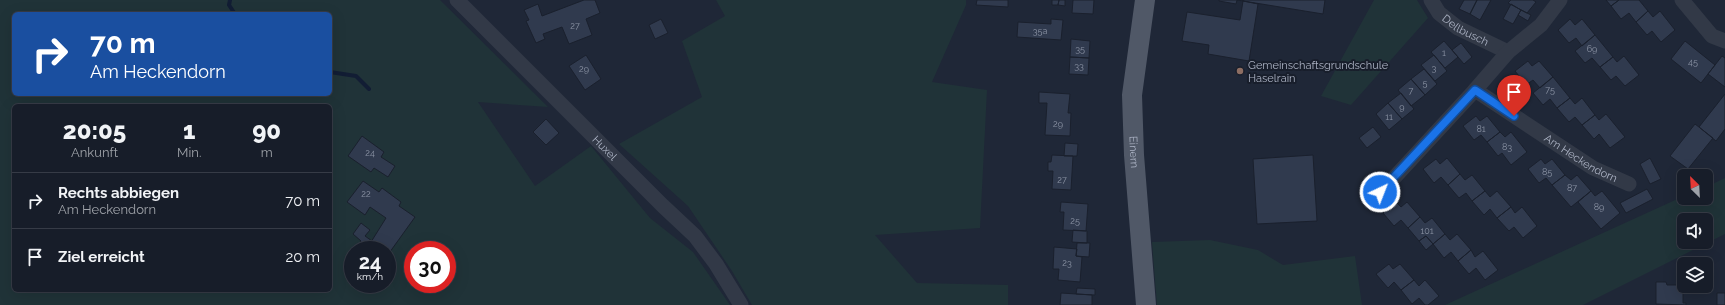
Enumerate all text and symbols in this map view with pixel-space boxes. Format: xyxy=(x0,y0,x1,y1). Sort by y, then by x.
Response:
street label: Dellbusch xyxy=(1439,12,1491,49)
house number: 27 xyxy=(570,21,580,31)
house number: 35a xyxy=(1033,26,1047,36)
text: 70 m xyxy=(90,27,156,60)
icon: right xyxy=(24,28,76,80)
house number: 35 xyxy=(1075,44,1085,54)
house number: 69 xyxy=(1587,44,1597,54)
house number: 1 xyxy=(1442,48,1446,58)
house number: 45 xyxy=(1688,57,1698,67)
place label: Gemeinschaftsgrundschule Haselrain xyxy=(1248,59,1389,85)
text: Am Heckendorn xyxy=(90,61,226,82)
house number: 33 xyxy=(1074,61,1084,71)
house number: 3 xyxy=(1432,63,1437,73)
house number: 29 xyxy=(579,64,589,74)
marker: Gemeinschaftsgrundschule Haselrain xyxy=(1235,66,1245,76)
pin xyxy=(1497,75,1531,116)
house number: 5 xyxy=(1423,78,1428,88)
icon: arrive xyxy=(1503,81,1525,103)
house number: 75 xyxy=(1545,85,1555,95)
house number: 7 xyxy=(1409,86,1414,96)
house number: 9 xyxy=(1399,102,1405,112)
house number: 11 xyxy=(1385,112,1393,122)
text: 20:05 xyxy=(63,116,126,145)
text: 1 xyxy=(183,116,195,145)
text: 90 xyxy=(252,116,281,145)
house number: 29 xyxy=(1053,119,1063,129)
house number: 81 xyxy=(1476,124,1486,134)
street label: Am Heckendorn xyxy=(1542,132,1619,185)
street label: Huxel xyxy=(589,133,619,163)
street label: Einern xyxy=(1126,136,1141,169)
house number: 83 xyxy=(1502,142,1512,152)
text: Ankunft xyxy=(71,145,118,160)
text: Min. xyxy=(177,145,201,160)
text: m xyxy=(261,145,273,160)
house number: 24 xyxy=(365,148,375,158)
house number: 85 xyxy=(1542,167,1552,177)
north arrow xyxy=(1677,169,1713,205)
map controls xyxy=(1677,169,1713,293)
position arrow xyxy=(1359,171,1401,213)
house number: 27 xyxy=(1057,175,1067,185)
house number: 87 xyxy=(1567,183,1577,193)
text: Rechts abbiegen xyxy=(58,184,179,202)
house number: 22 xyxy=(361,189,371,199)
icon: right xyxy=(24,190,46,212)
text: 70 m xyxy=(285,192,320,210)
text: Am Heckendorn xyxy=(58,202,156,217)
house number: 89 xyxy=(1594,202,1604,212)
button: sound xyxy=(1677,213,1713,249)
house number: 25 xyxy=(1070,216,1080,226)
house number: 101 xyxy=(1420,226,1434,236)
speed limit sign: 30 xyxy=(404,241,456,293)
icon: arrive xyxy=(24,246,46,268)
text: Ziel erreicht xyxy=(58,248,145,266)
text: 20 m xyxy=(285,248,320,266)
text: 24 xyxy=(359,250,381,274)
button: layers xyxy=(1677,257,1713,293)
house number: 23 xyxy=(1062,258,1072,268)
text: km/h xyxy=(357,271,383,282)

